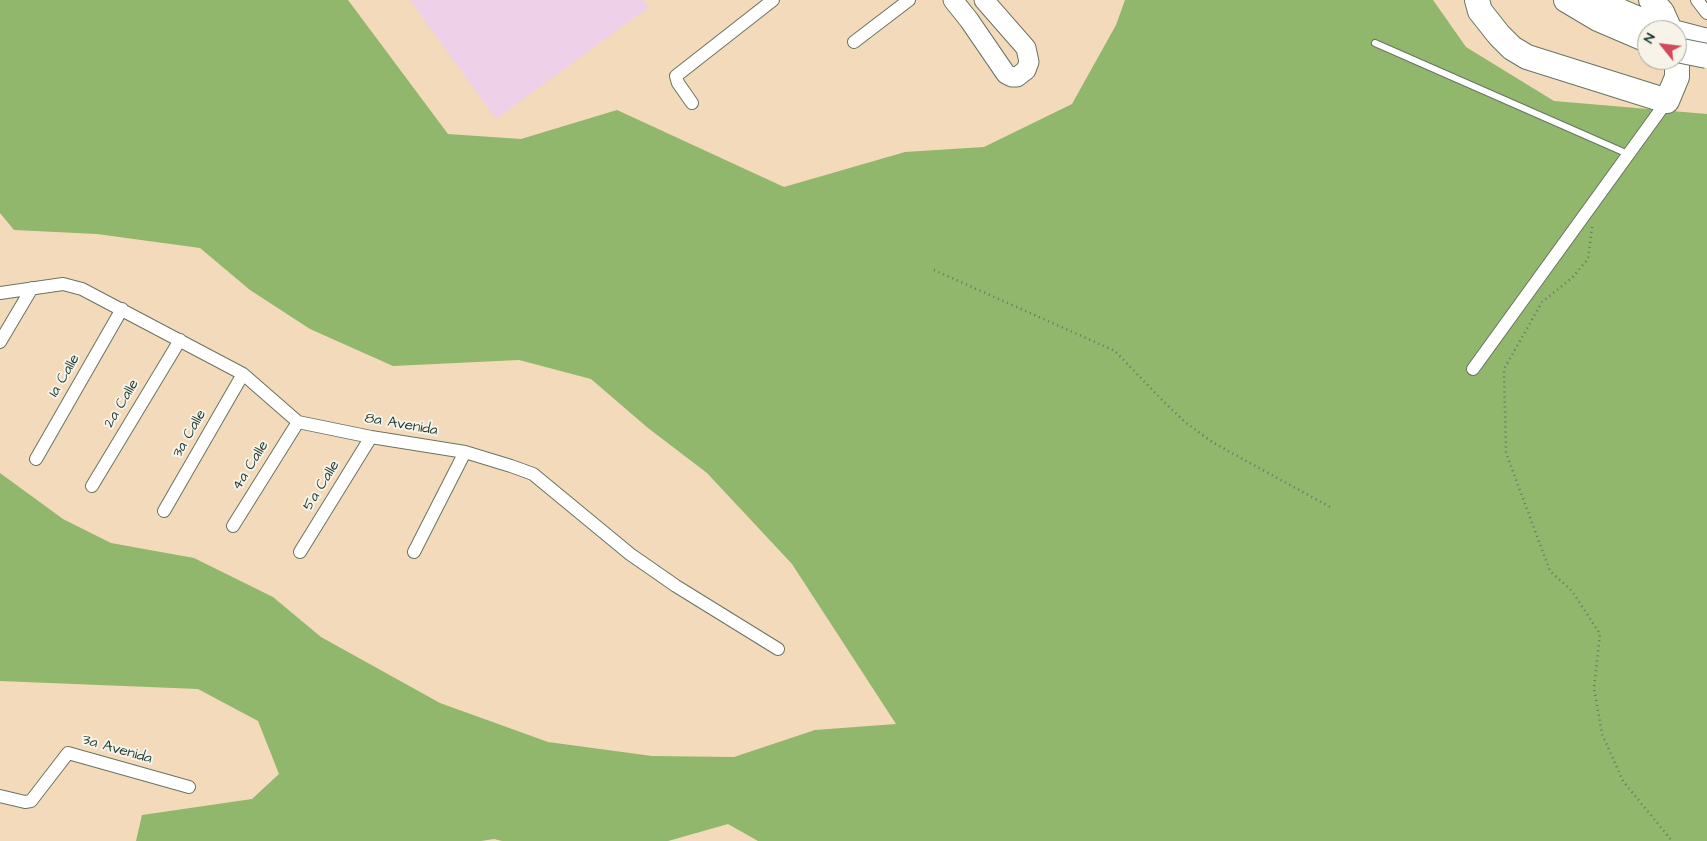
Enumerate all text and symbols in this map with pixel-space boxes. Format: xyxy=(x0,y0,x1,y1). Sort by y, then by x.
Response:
north arrow xyxy=(1637,20,1687,70)
text: N xyxy=(1639,30,1661,47)
street label: 1a Calle xyxy=(46,351,84,401)
street label: 2a Calle xyxy=(101,377,143,431)
street label: 3a Calle xyxy=(169,407,211,461)
street label: 8a Avenida xyxy=(363,410,439,440)
street label: 4a Calle xyxy=(229,438,273,494)
street label: 5a Calle xyxy=(300,458,344,514)
street label: 3a Avenida xyxy=(80,731,154,769)

